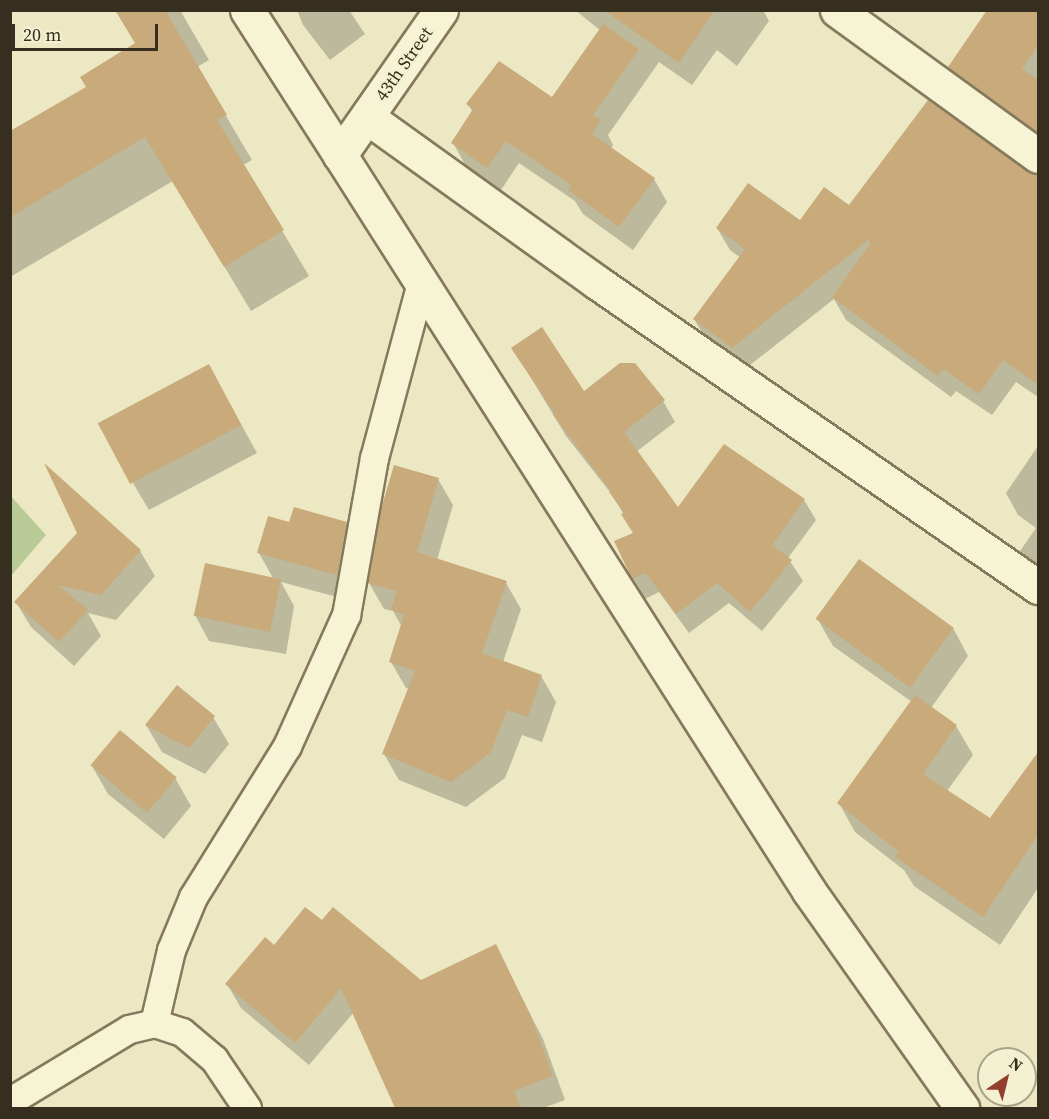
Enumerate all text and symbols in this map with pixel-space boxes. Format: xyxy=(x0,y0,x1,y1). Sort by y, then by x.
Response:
scale bar xyxy=(15,12,160,50)
text: 20 m xyxy=(23,22,61,47)
street label: 43th Street xyxy=(371,23,437,105)
north arrow xyxy=(977,1047,1037,1107)
text: N xyxy=(1005,1052,1027,1076)

